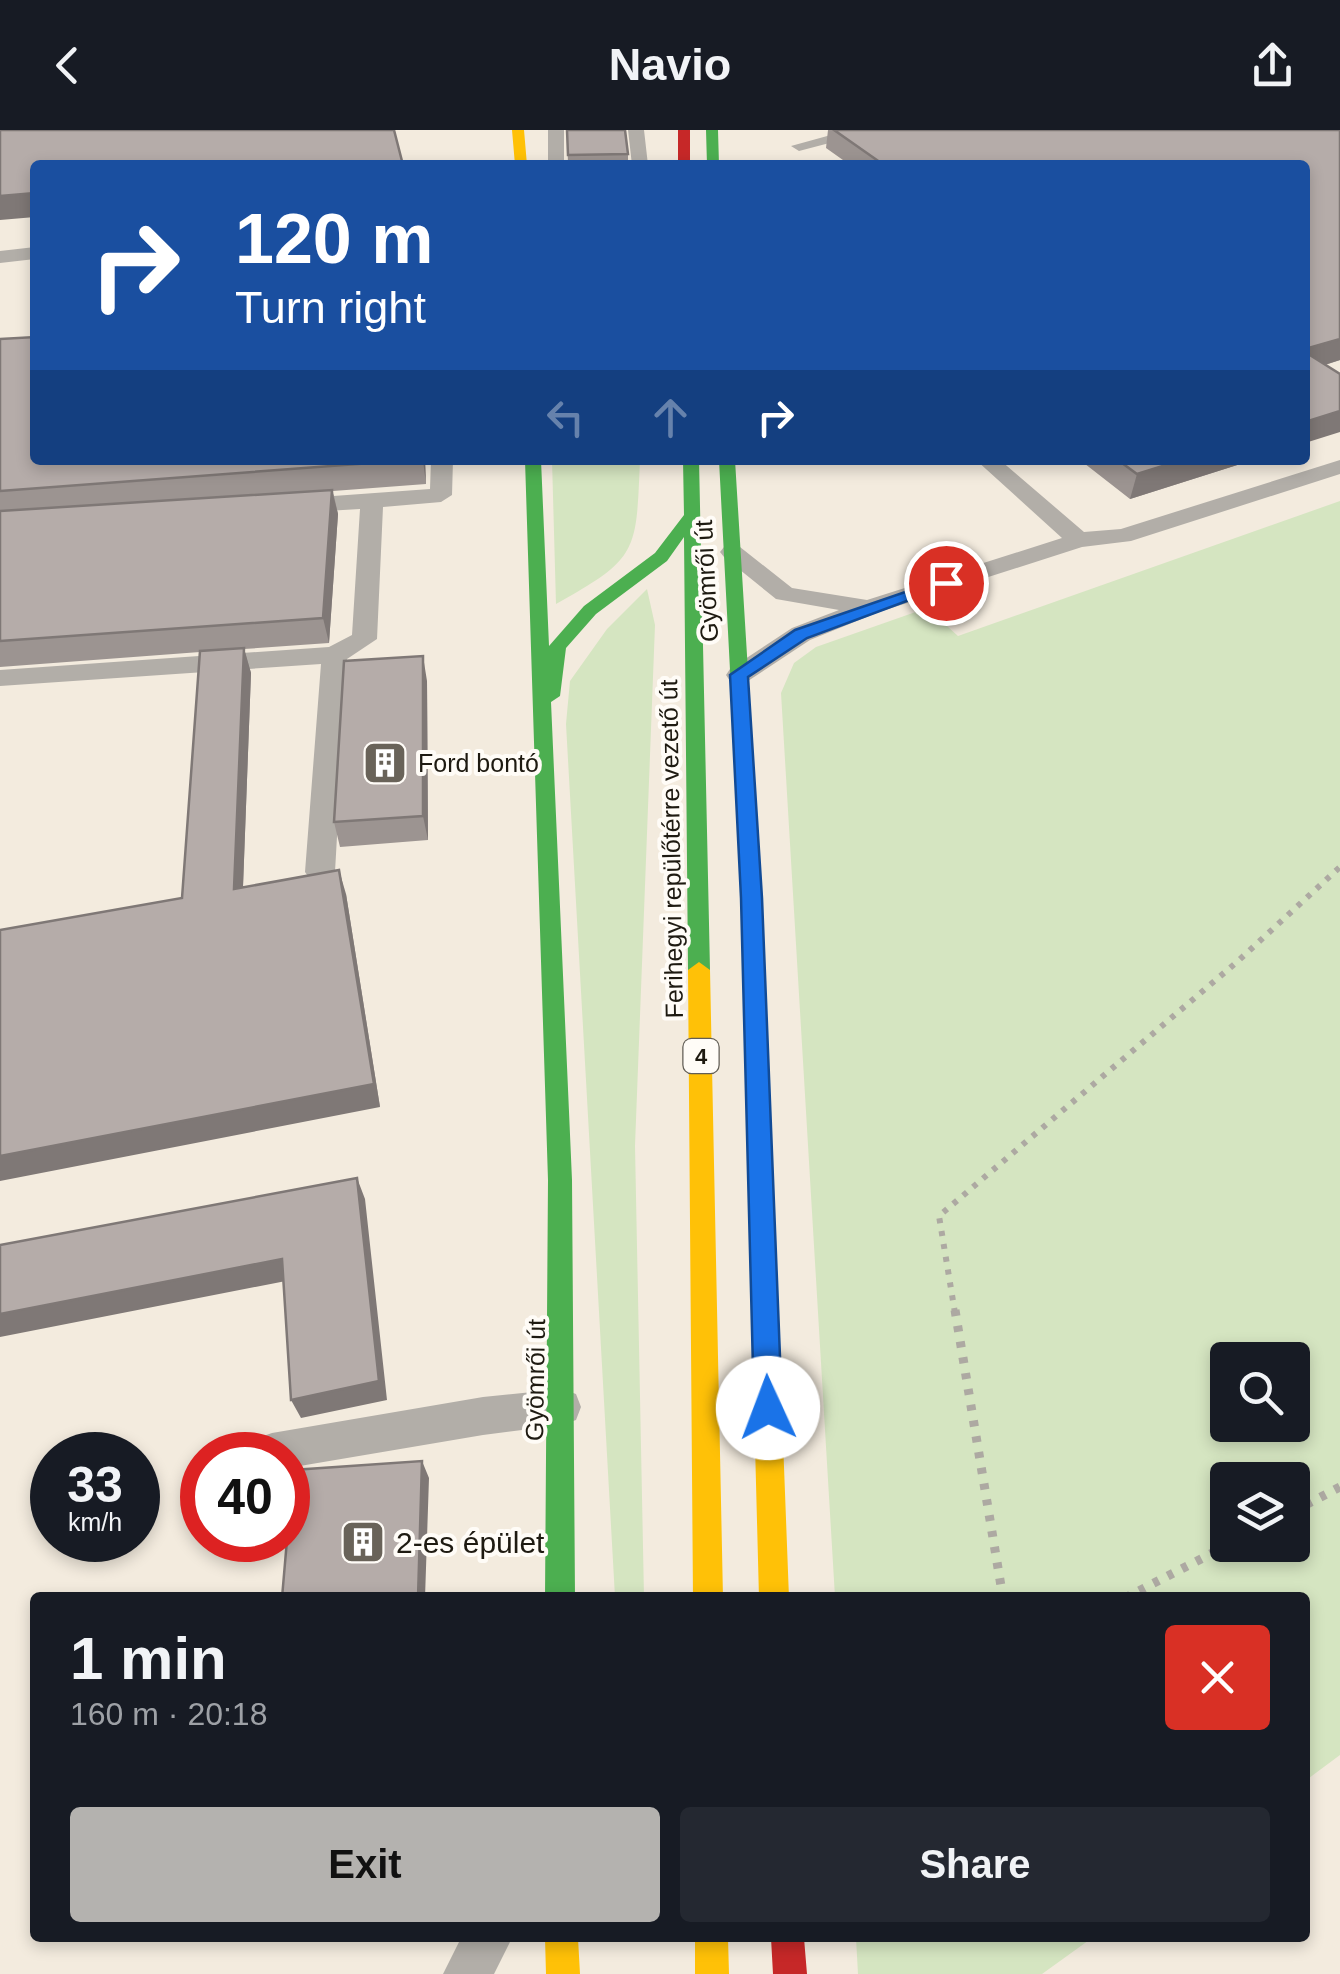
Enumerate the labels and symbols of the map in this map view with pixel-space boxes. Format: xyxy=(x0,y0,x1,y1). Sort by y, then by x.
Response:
street label: Gyömrői út xyxy=(689,519,723,643)
pin xyxy=(904,541,989,626)
street label: Ferihegyi repülőtérre vezető út xyxy=(654,679,688,1019)
building icon: Ford bontó xyxy=(362,740,408,786)
place label: Ford bontó xyxy=(418,749,539,777)
road number: 4 xyxy=(684,1039,718,1073)
street label: Gyömrői út xyxy=(520,1319,550,1441)
position arrow xyxy=(716,1356,820,1460)
speed limit sign: 40 xyxy=(180,1432,310,1562)
building icon: 2-es épület xyxy=(340,1519,386,1565)
place label: 2-es épület xyxy=(396,1526,545,1559)

